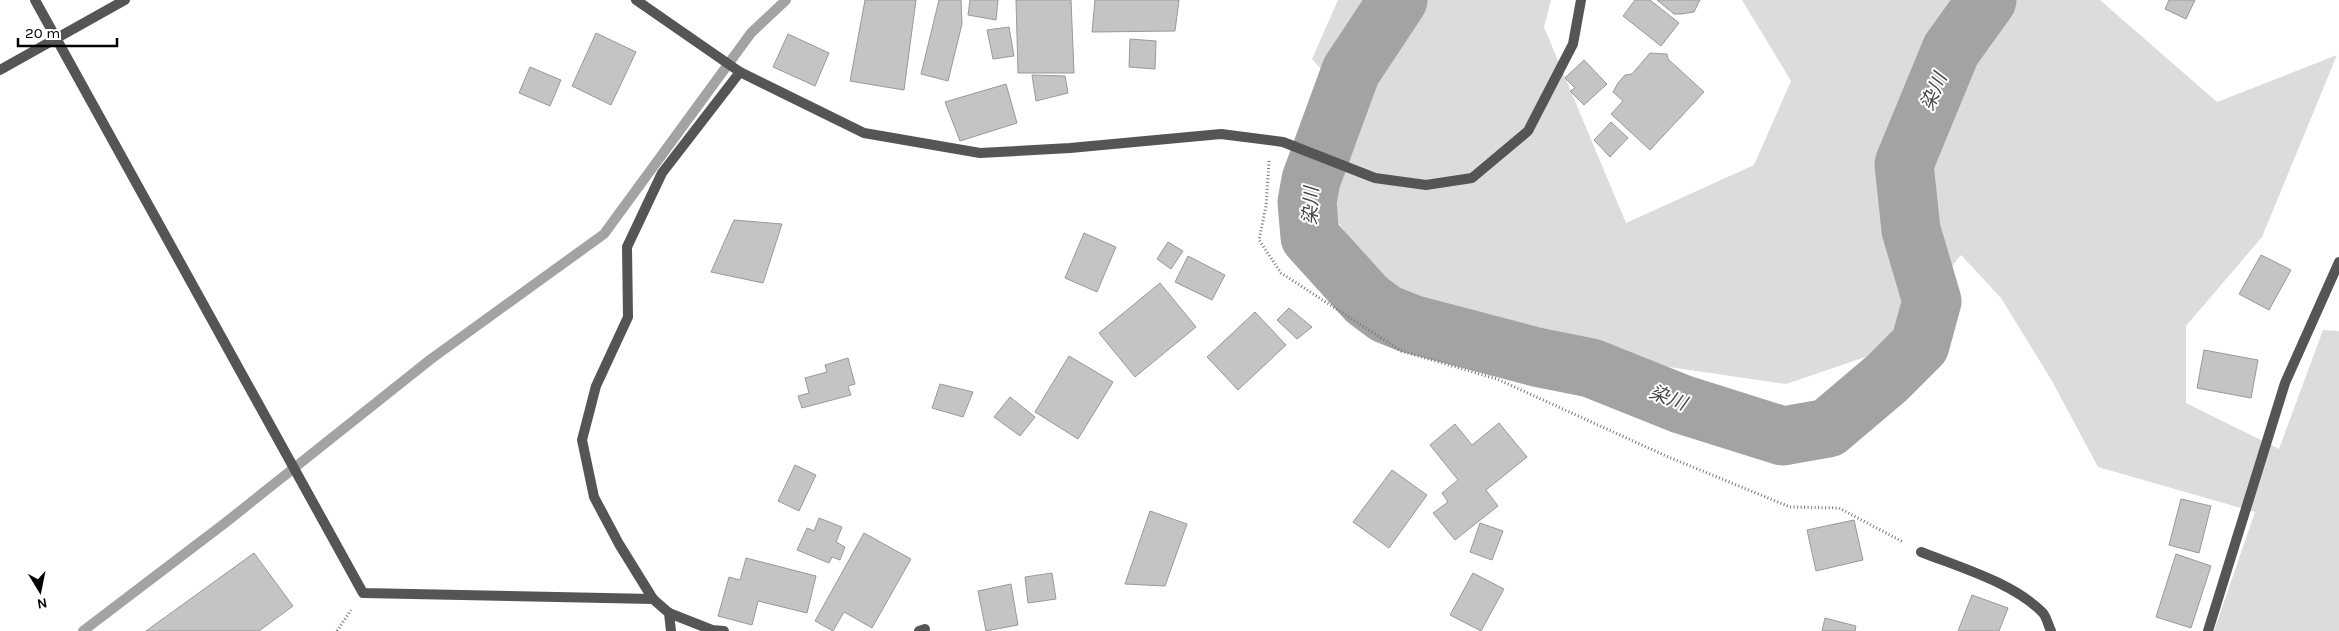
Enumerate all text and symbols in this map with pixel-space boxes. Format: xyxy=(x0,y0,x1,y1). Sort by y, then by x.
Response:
scale bar xyxy=(18,15,116,47)
text: 20 m xyxy=(25,24,60,42)
water label: 染川 xyxy=(1916,68,1952,114)
water label: 染川 xyxy=(1299,184,1323,226)
water label: 染川 xyxy=(1646,381,1692,416)
north arrow xyxy=(15,566,65,616)
text: N xyxy=(36,594,49,613)

